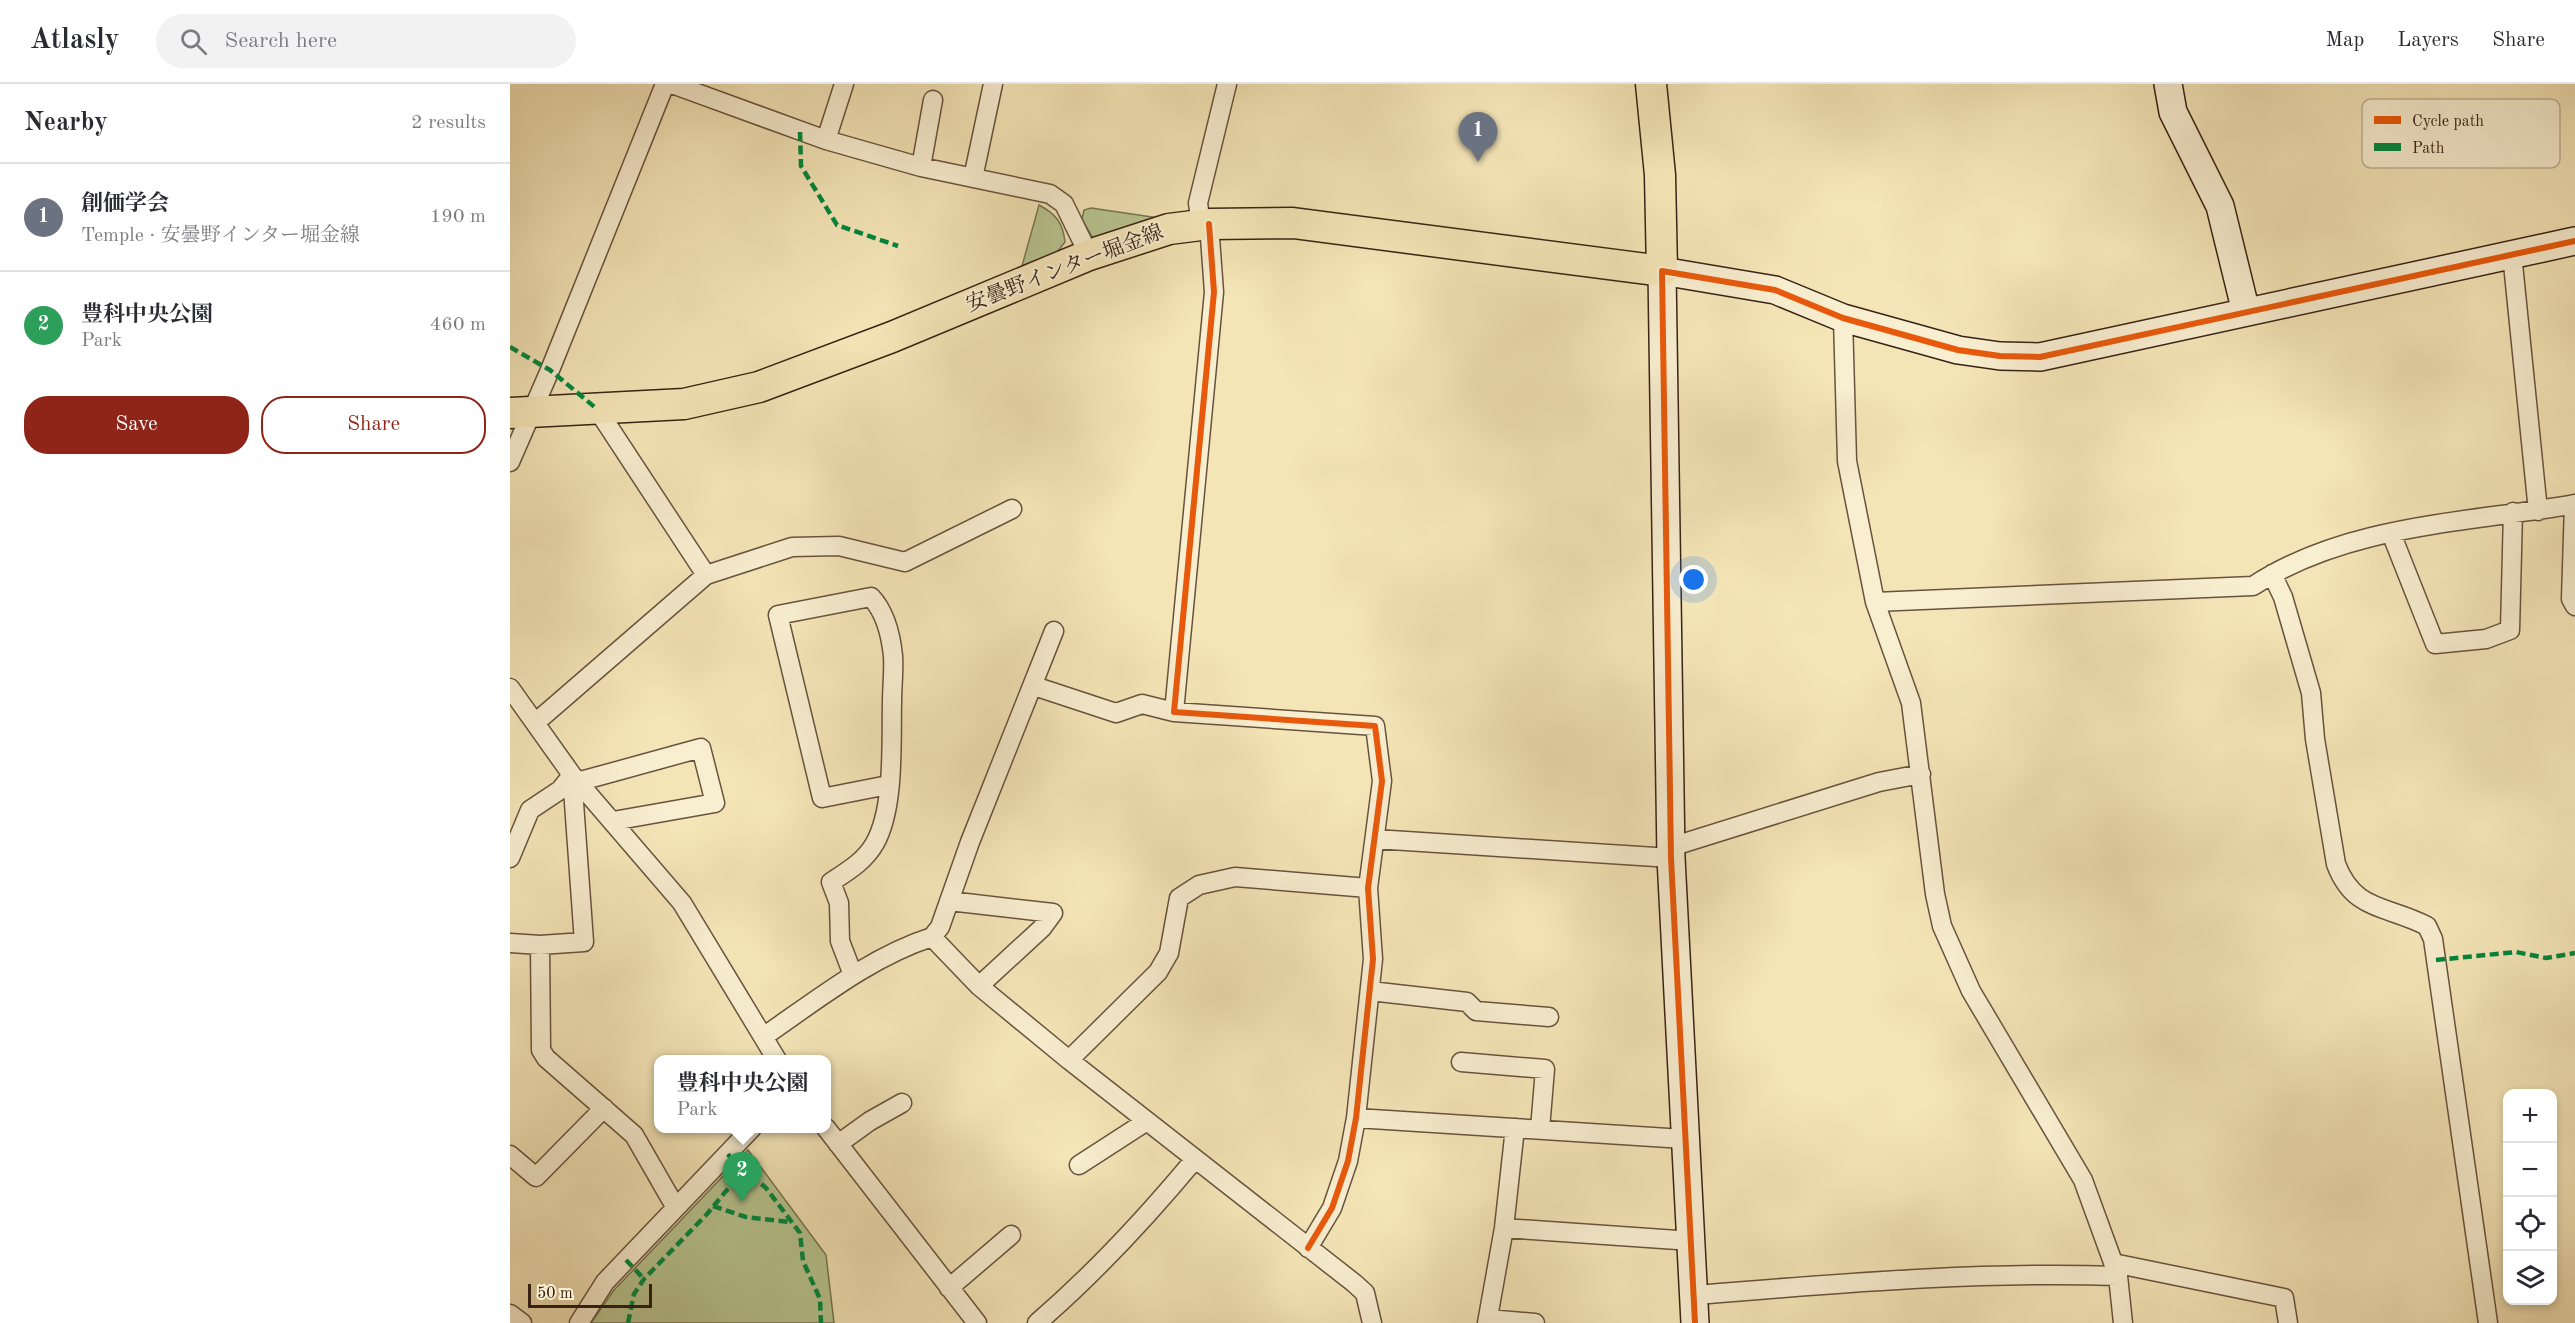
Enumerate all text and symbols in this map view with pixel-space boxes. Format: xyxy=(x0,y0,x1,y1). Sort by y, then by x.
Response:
search box xyxy=(156,14,576,68)
icon: search xyxy=(177,25,210,58)
text: Atlasly xyxy=(30,27,120,55)
text: Search here xyxy=(225,30,337,52)
text: Map xyxy=(2325,30,2364,51)
text: Layers xyxy=(2397,30,2459,51)
text: Share xyxy=(2492,30,2545,51)
legend xyxy=(2362,99,2560,168)
text: Nearby xyxy=(24,110,108,136)
pin: 1 xyxy=(1458,112,1498,162)
text: 2 results xyxy=(411,113,486,133)
text: Cycle path xyxy=(2412,114,2484,130)
text: Path xyxy=(2412,141,2445,157)
text: 創価学会 xyxy=(81,193,169,215)
text: 1 xyxy=(38,207,49,227)
text: 190 m xyxy=(430,207,486,227)
street label: 安曇野インター堀金線 xyxy=(963,220,1166,316)
text: Temple · 安曇野インター堀金線 xyxy=(81,226,360,246)
text: 豊科中央公園 xyxy=(81,304,213,326)
text: 2 xyxy=(38,315,49,335)
text: 460 m xyxy=(430,315,486,335)
text: Park xyxy=(81,331,122,351)
button: Save xyxy=(24,396,249,454)
button: Share xyxy=(261,396,486,454)
your location xyxy=(1679,565,1708,594)
popup xyxy=(654,1055,831,1133)
text: 豊科中央公園 xyxy=(676,1073,809,1095)
map controls xyxy=(2503,1089,2557,1305)
button: + xyxy=(2503,1089,2557,1143)
text: Park xyxy=(676,1100,718,1120)
button: − xyxy=(2503,1143,2557,1197)
pin: 2 xyxy=(722,1152,762,1202)
button: locate xyxy=(2503,1197,2557,1251)
button: layers xyxy=(2503,1251,2557,1305)
scale bar xyxy=(528,1281,652,1308)
text: 50 m xyxy=(537,1286,573,1302)

